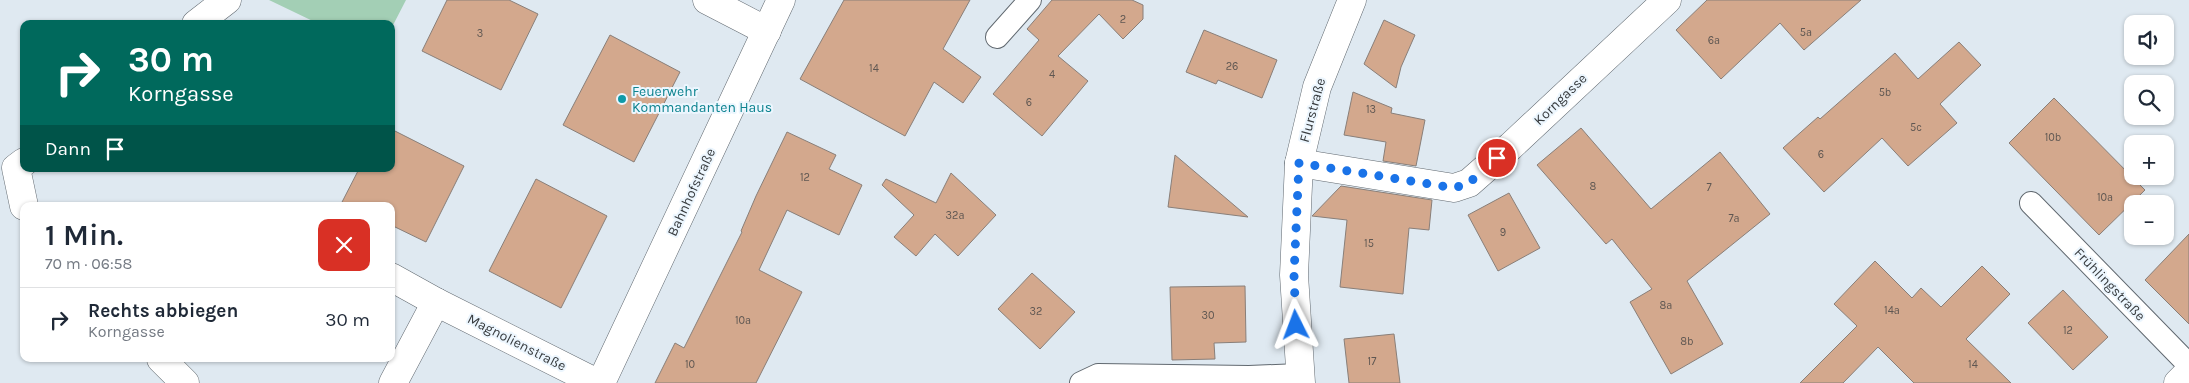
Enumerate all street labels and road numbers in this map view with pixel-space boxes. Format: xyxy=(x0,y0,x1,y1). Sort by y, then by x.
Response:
street label: Korngasse xyxy=(1530,70,1590,129)
street label: Flurstraße xyxy=(1296,76,1329,144)
street label: Bahnhofstraße xyxy=(664,146,719,239)
street label: Frühlingstraße xyxy=(2071,244,2149,324)
street label: Magnolienstraße xyxy=(465,310,569,375)

